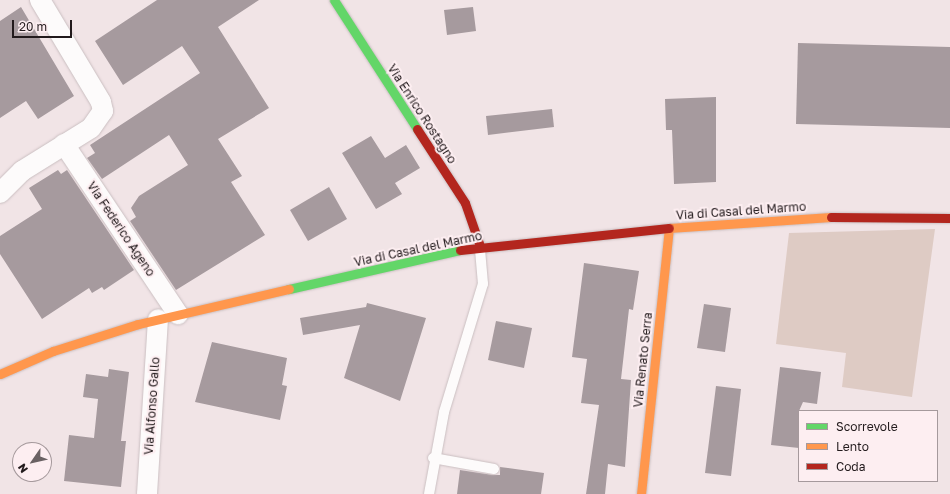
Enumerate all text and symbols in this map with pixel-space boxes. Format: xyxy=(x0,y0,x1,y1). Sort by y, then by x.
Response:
scale bar xyxy=(14,12,74,38)
text: 20 m xyxy=(19,19,47,34)
street label: Via Enrico Rostagno xyxy=(385,62,459,166)
street label: Via Federico Ageno xyxy=(84,179,158,279)
street label: Via di Casal del Marmo xyxy=(675,199,807,223)
street label: Via di Casal del Marmo xyxy=(353,228,483,270)
street label: Via Renato Serra xyxy=(631,312,655,408)
street label: Via Alfonso Gallo xyxy=(141,357,163,455)
legend xyxy=(798,410,938,482)
text: Scorrevole xyxy=(836,419,898,434)
text: Lento xyxy=(836,439,869,454)
north arrow xyxy=(12,442,52,482)
text: Coda xyxy=(836,459,866,474)
text: N xyxy=(15,461,30,476)

